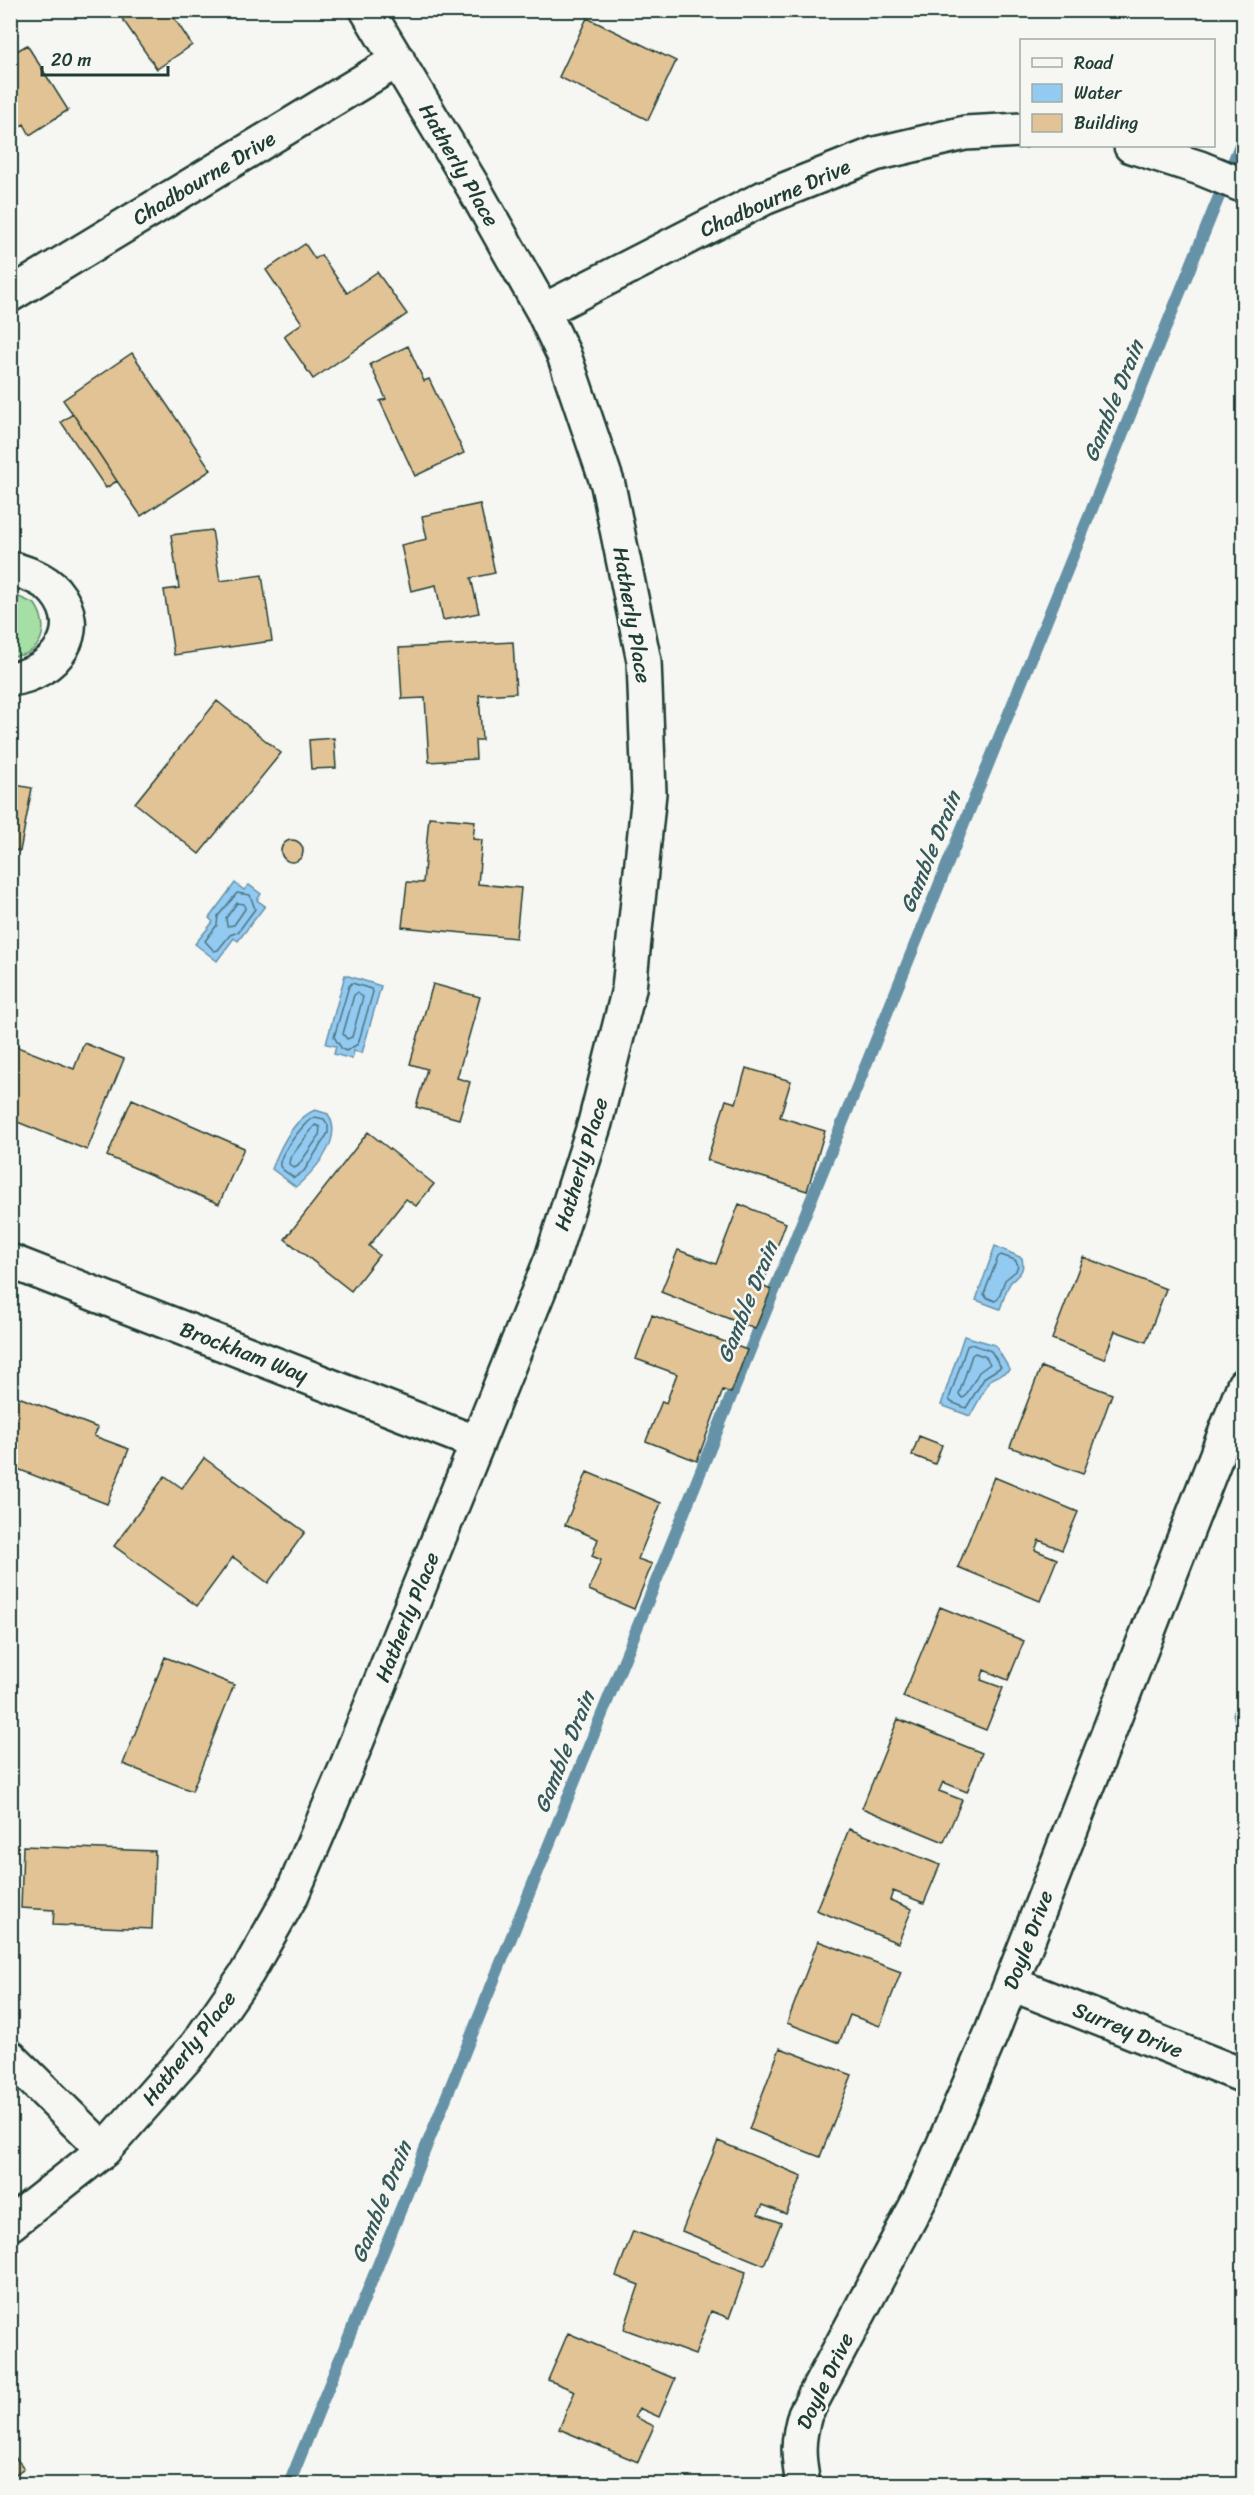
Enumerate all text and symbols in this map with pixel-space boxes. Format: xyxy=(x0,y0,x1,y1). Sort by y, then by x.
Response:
scale bar xyxy=(42,39,168,77)
legend xyxy=(1020,39,1215,147)
text: 20 m xyxy=(51,44,91,76)
text: Road xyxy=(1074,47,1114,79)
text: Water xyxy=(1074,77,1123,109)
street label: Hatherly Place xyxy=(408,96,510,234)
text: Building xyxy=(1074,107,1138,139)
street label: Chadbourne Drive xyxy=(125,120,283,236)
street label: Chadbourne Drive xyxy=(693,148,857,248)
water label: Gamble Drain xyxy=(1071,332,1156,468)
street label: Hatherly Place xyxy=(601,544,663,686)
water label: Gamble Drain xyxy=(888,783,973,919)
street label: Hatherly Place xyxy=(543,1092,619,1235)
water label: Gamble Drain xyxy=(705,1233,790,1369)
street label: Brockham Way xyxy=(174,1310,314,1394)
street label: Hatherly Place xyxy=(364,1546,451,1688)
water label: Gamble Drain xyxy=(522,1683,607,1819)
street label: Doyle Drive xyxy=(992,1885,1064,1995)
street label: Hatherly Place xyxy=(132,1982,247,2114)
street label: Surrey Drive xyxy=(1067,1991,1189,2069)
water label: Gamble Drain xyxy=(339,2133,424,2269)
street label: Doyle Drive xyxy=(785,2326,865,2436)

